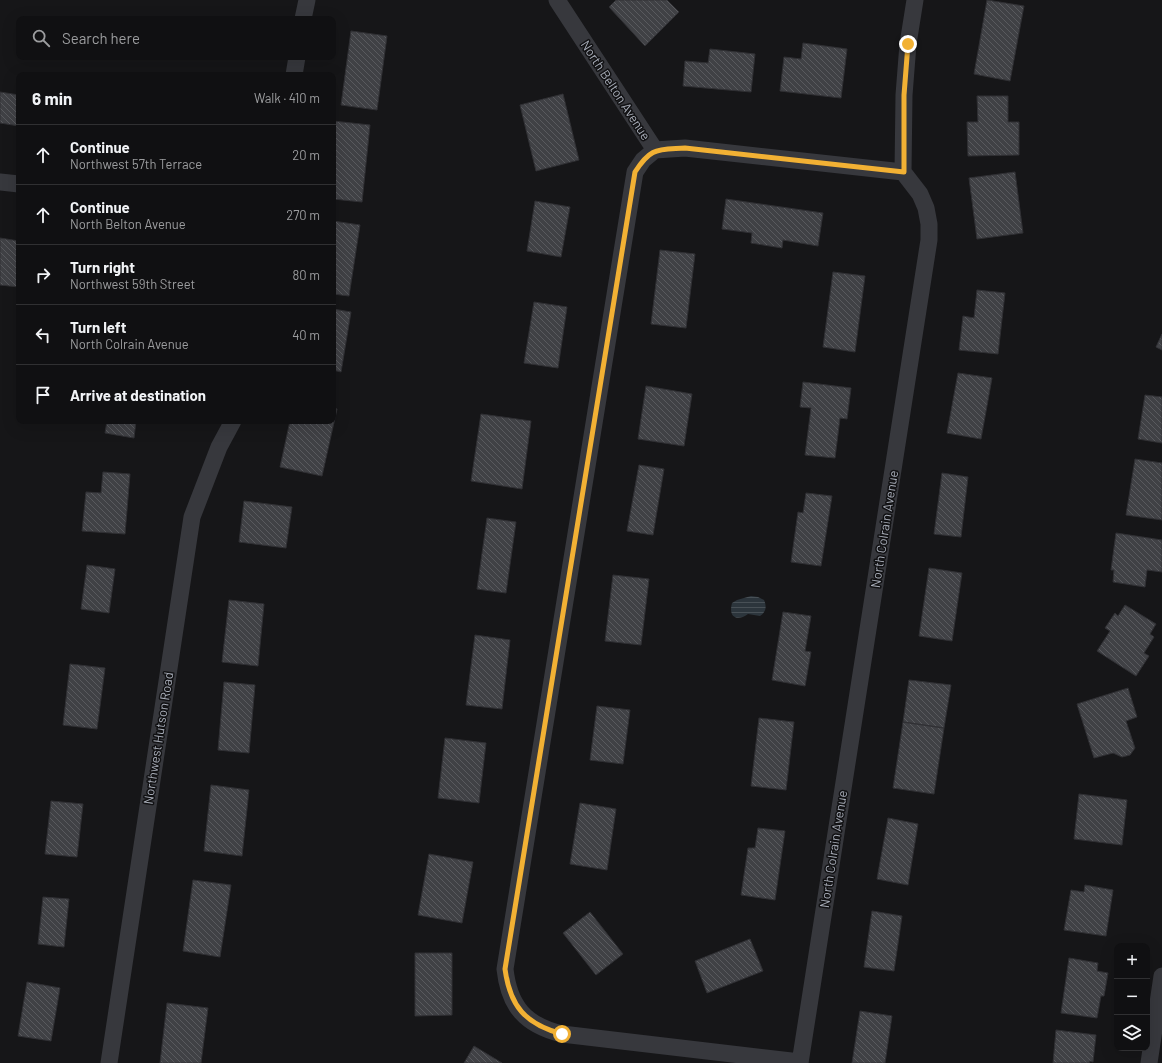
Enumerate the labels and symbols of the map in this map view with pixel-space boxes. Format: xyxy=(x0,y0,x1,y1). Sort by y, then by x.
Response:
route end xyxy=(899,35,917,53)
street label: North Belton Avenue xyxy=(578,37,654,143)
street label: North Colrain Avenue xyxy=(867,469,901,589)
street label: Northwest Hutson Road xyxy=(140,671,176,805)
street label: North Colrain Avenue xyxy=(816,789,850,909)
route start xyxy=(553,1025,571,1043)

